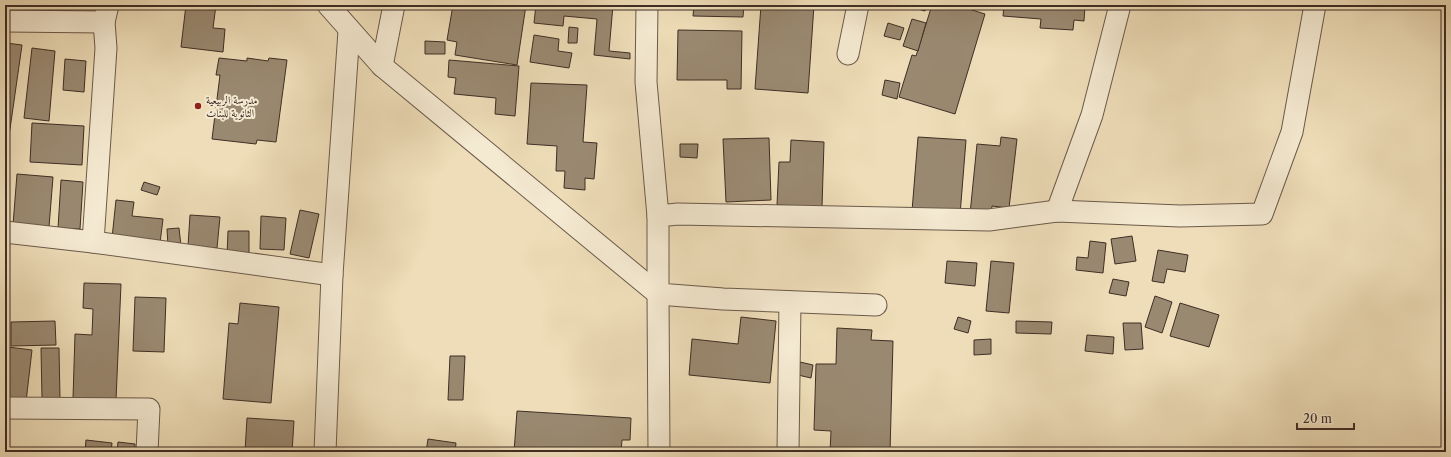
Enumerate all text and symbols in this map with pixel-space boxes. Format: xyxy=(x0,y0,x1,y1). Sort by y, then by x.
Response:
place label: مدرسة الربيعية الثانوية للبنات xyxy=(206,93,258,120)
marker: مدرسة الربيعية الثانوية للبنات xyxy=(193,101,203,111)
scale bar xyxy=(1297,405,1354,431)
text: 20 m xyxy=(1303,411,1332,426)

